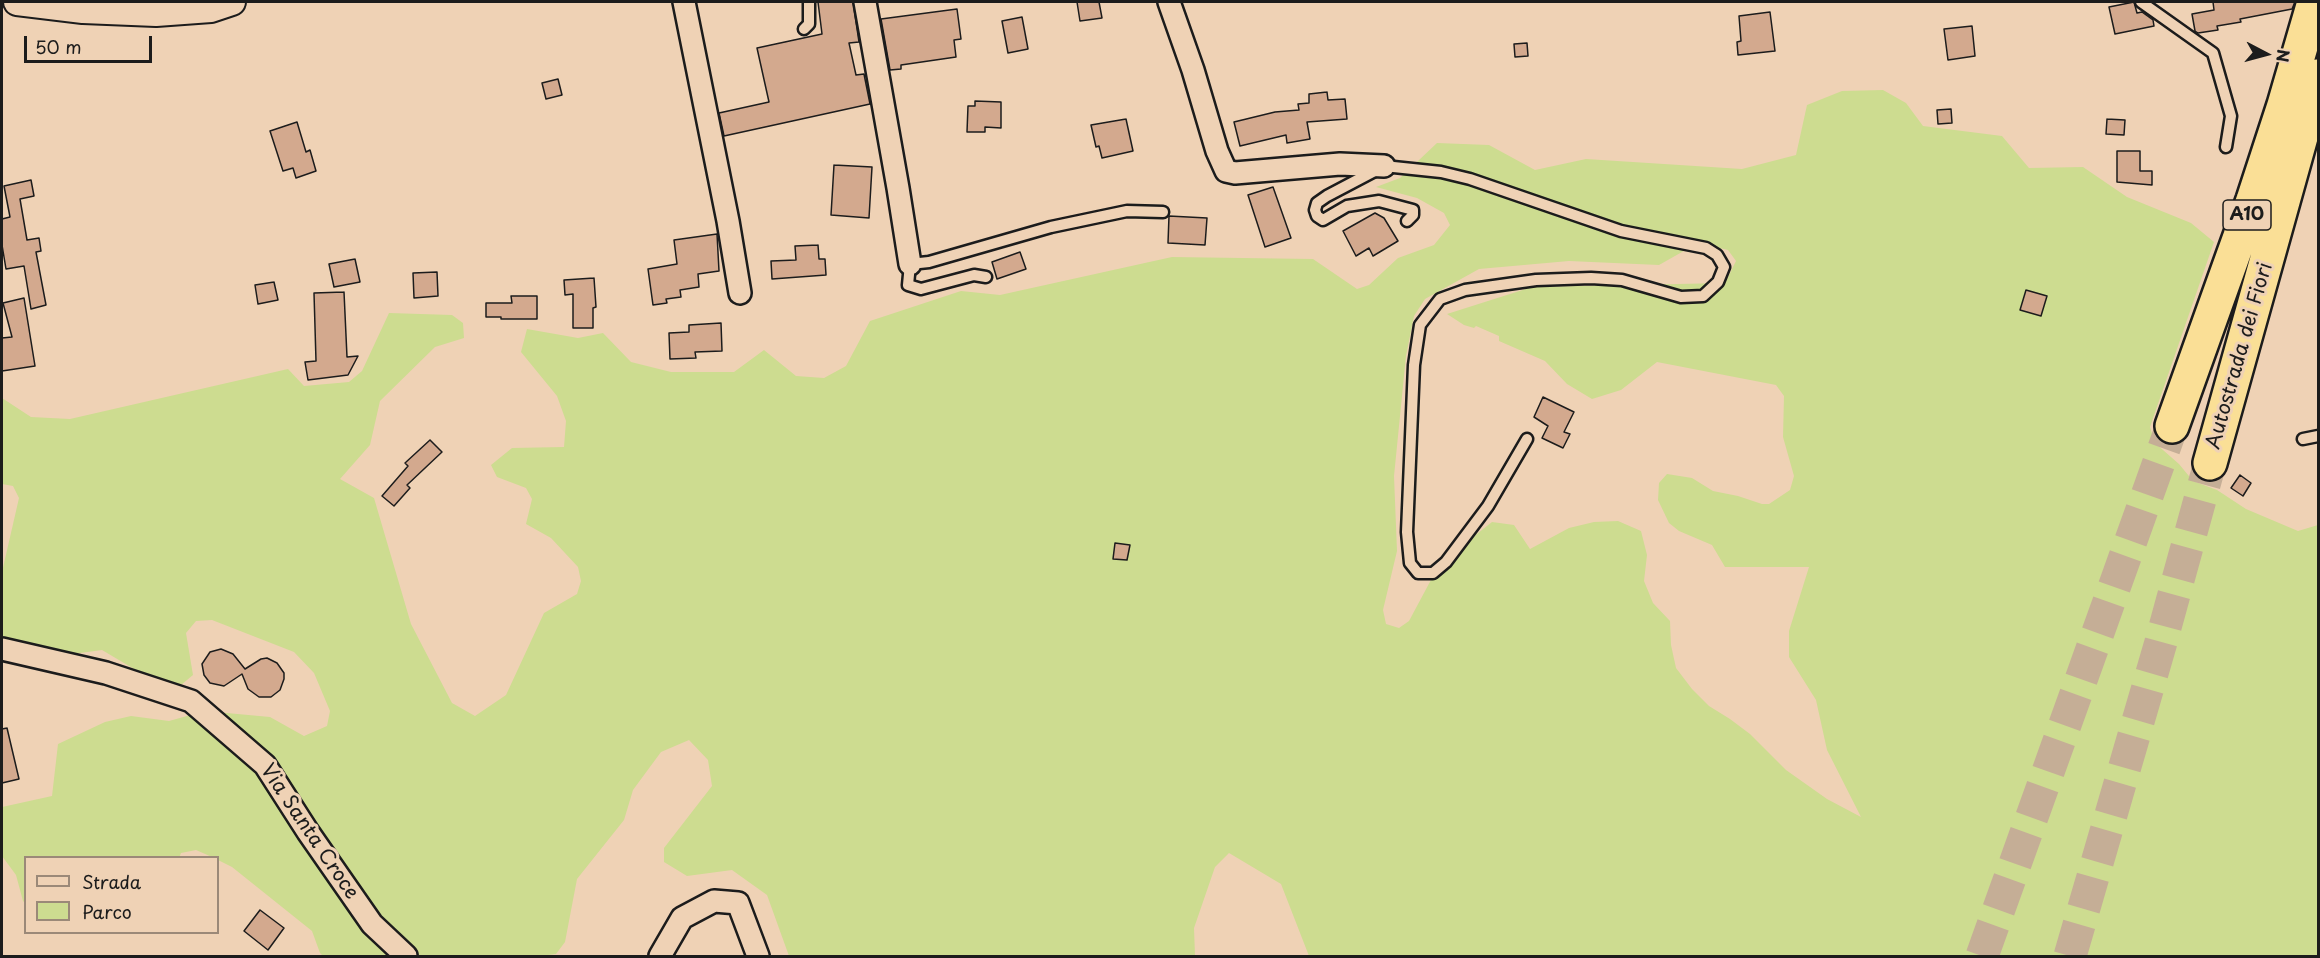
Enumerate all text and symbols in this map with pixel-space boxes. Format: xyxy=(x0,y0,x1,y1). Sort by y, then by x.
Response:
scale bar xyxy=(27,24,154,62)
north arrow xyxy=(2236,24,2296,84)
text: 50 m xyxy=(35,33,82,60)
text: N xyxy=(2271,48,2296,63)
road number: A10 xyxy=(2223,200,2271,230)
street label: Autostrada dei Fiori xyxy=(2202,260,2278,452)
street label: Via Santa Croce xyxy=(255,760,363,904)
legend xyxy=(24,856,219,934)
text: Strada xyxy=(82,868,141,895)
text: Parco xyxy=(82,898,132,925)

